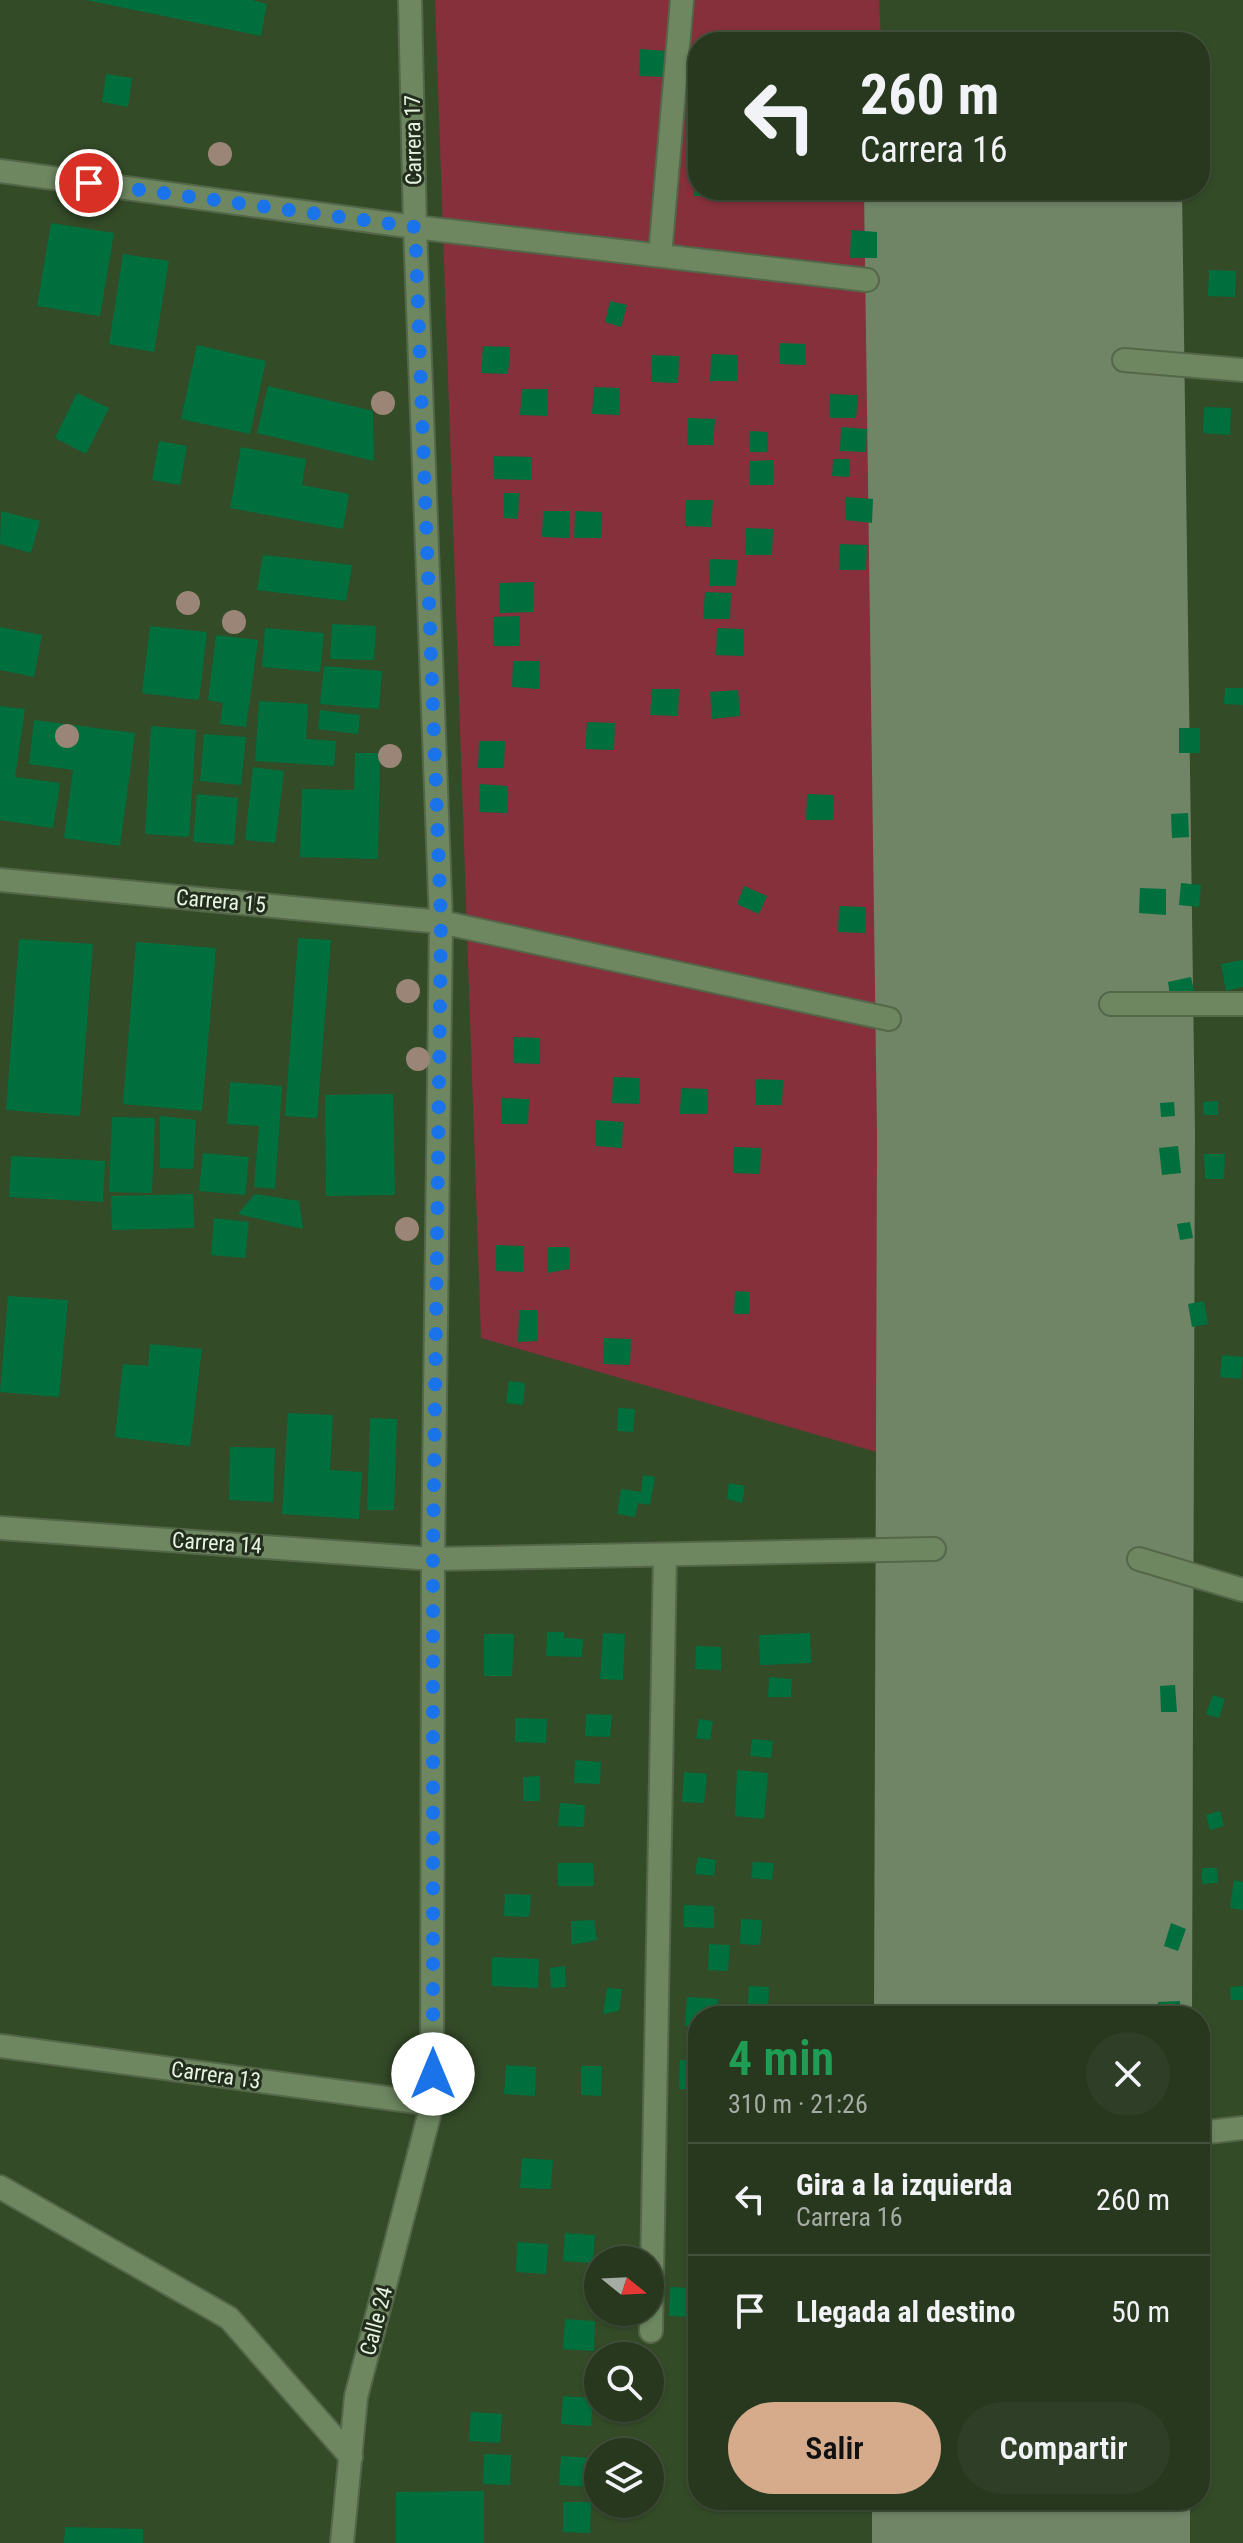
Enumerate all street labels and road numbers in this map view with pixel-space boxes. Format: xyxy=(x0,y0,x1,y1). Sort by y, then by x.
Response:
street label: Carrera 17 xyxy=(400,95,426,185)
street label: Carrera 15 xyxy=(175,885,267,917)
street label: Carrera 14 xyxy=(171,1527,263,1559)
street label: Carrera 13 xyxy=(170,2056,262,2094)
street label: Calle 24 xyxy=(355,2284,397,2358)

